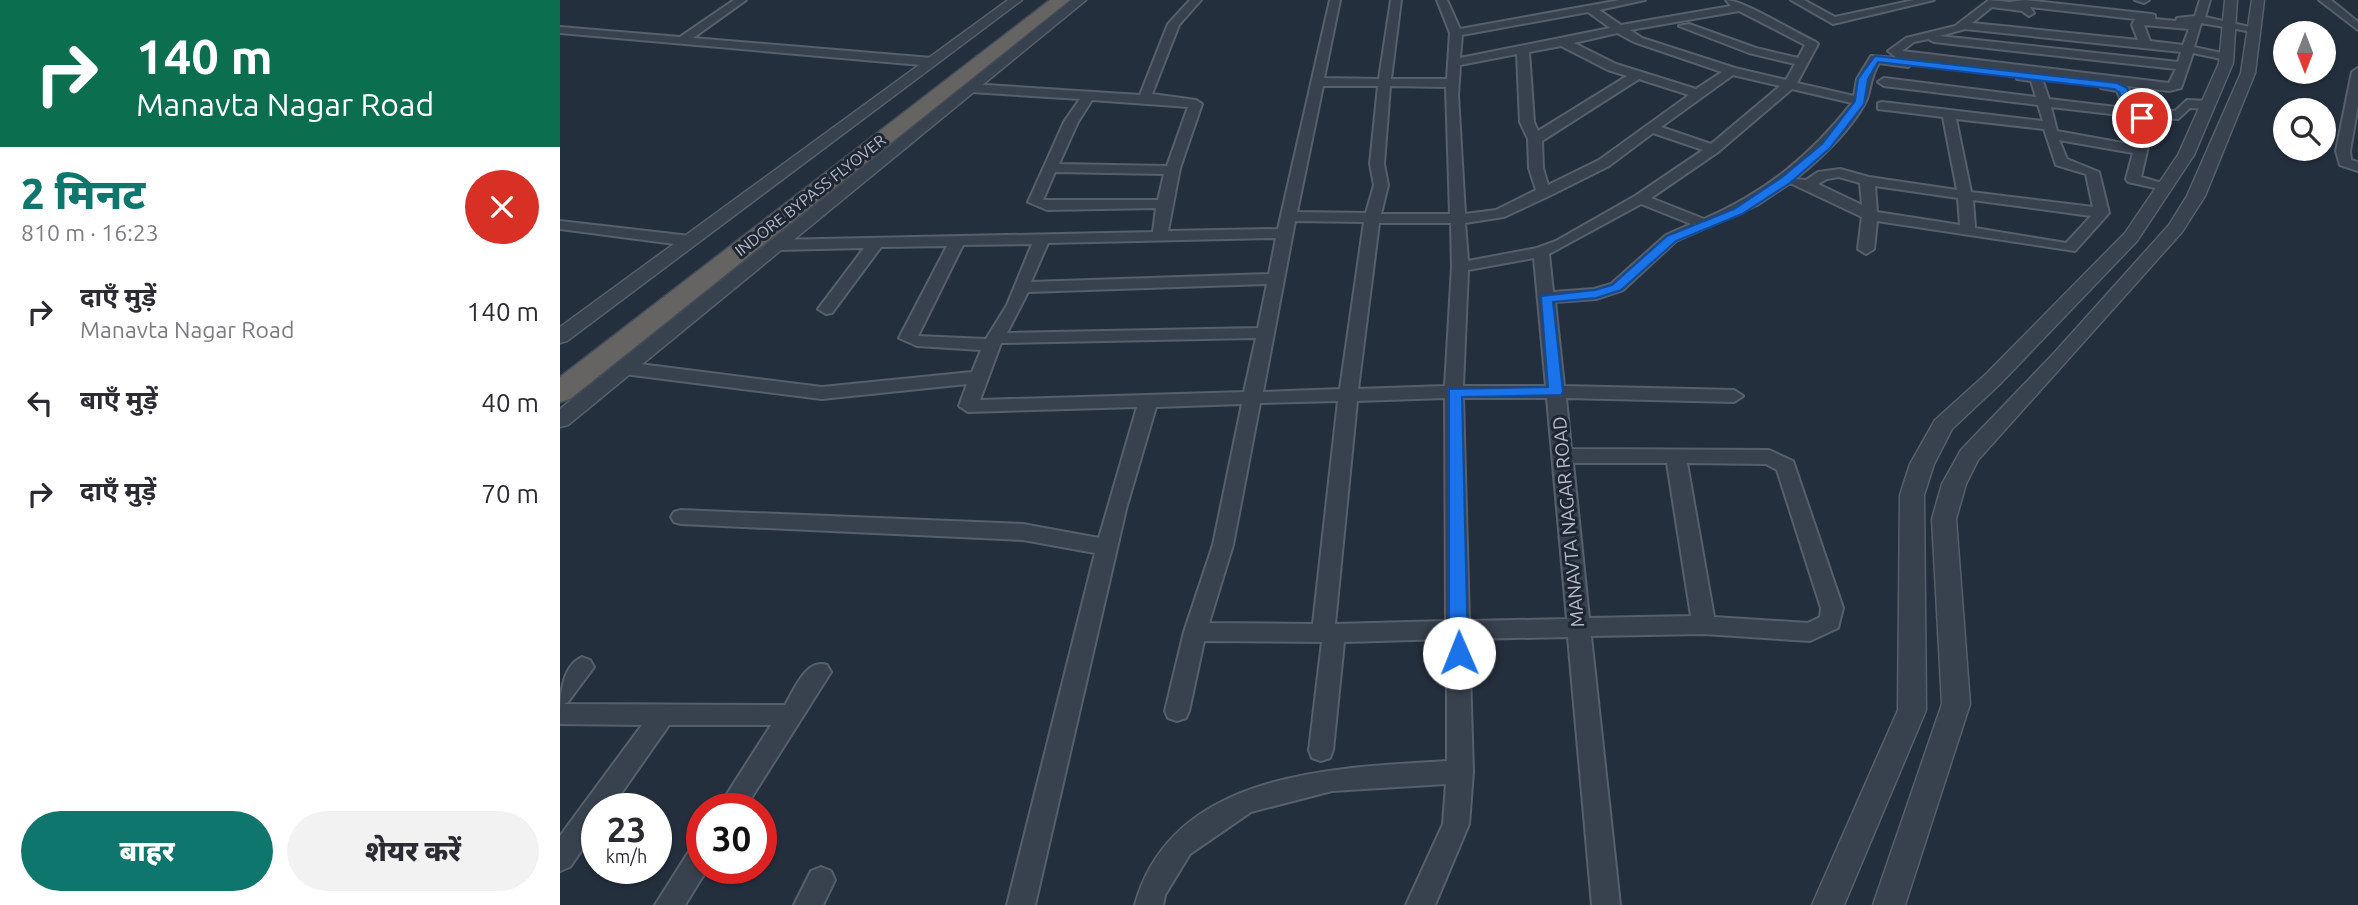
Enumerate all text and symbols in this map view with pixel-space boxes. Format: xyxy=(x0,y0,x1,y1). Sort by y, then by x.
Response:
north arrow xyxy=(2273,21,2336,84)
map controls xyxy=(2273,21,2336,161)
icon: right xyxy=(21,28,112,119)
text: 140 m xyxy=(136,28,273,83)
text: Manavta Nagar Road xyxy=(136,86,434,122)
pin xyxy=(2112,88,2172,148)
button: search xyxy=(2273,98,2336,161)
icon: arrive xyxy=(2123,99,2161,137)
street label: INDORE BYPASS FLYOVER xyxy=(731,131,889,259)
text: 2 मिनट xyxy=(21,170,145,217)
button: close xyxy=(465,170,539,244)
text: 810 m · 16:23 xyxy=(21,220,159,245)
text: दाएँ मुड़ें xyxy=(80,282,156,311)
icon: right xyxy=(21,293,59,331)
text: 140 m xyxy=(467,297,539,326)
text: Manavta Nagar Road xyxy=(80,317,294,342)
icon: left xyxy=(21,384,59,422)
text: बाएँ मुड़ें xyxy=(80,385,157,414)
text: 40 m xyxy=(481,388,539,417)
street label: MANAVTA NAGAR ROAD xyxy=(1548,416,1588,628)
icon: right xyxy=(21,475,59,513)
text: दाएँ मुड़ें xyxy=(80,476,156,505)
text: 70 m xyxy=(481,479,539,508)
position arrow xyxy=(1422,616,1496,690)
speed limit sign: 30 xyxy=(686,793,777,884)
text: 23 xyxy=(607,809,646,849)
button: बाहर xyxy=(21,811,273,891)
button: शेयर करें xyxy=(287,811,539,891)
text: km/h xyxy=(606,846,647,866)

